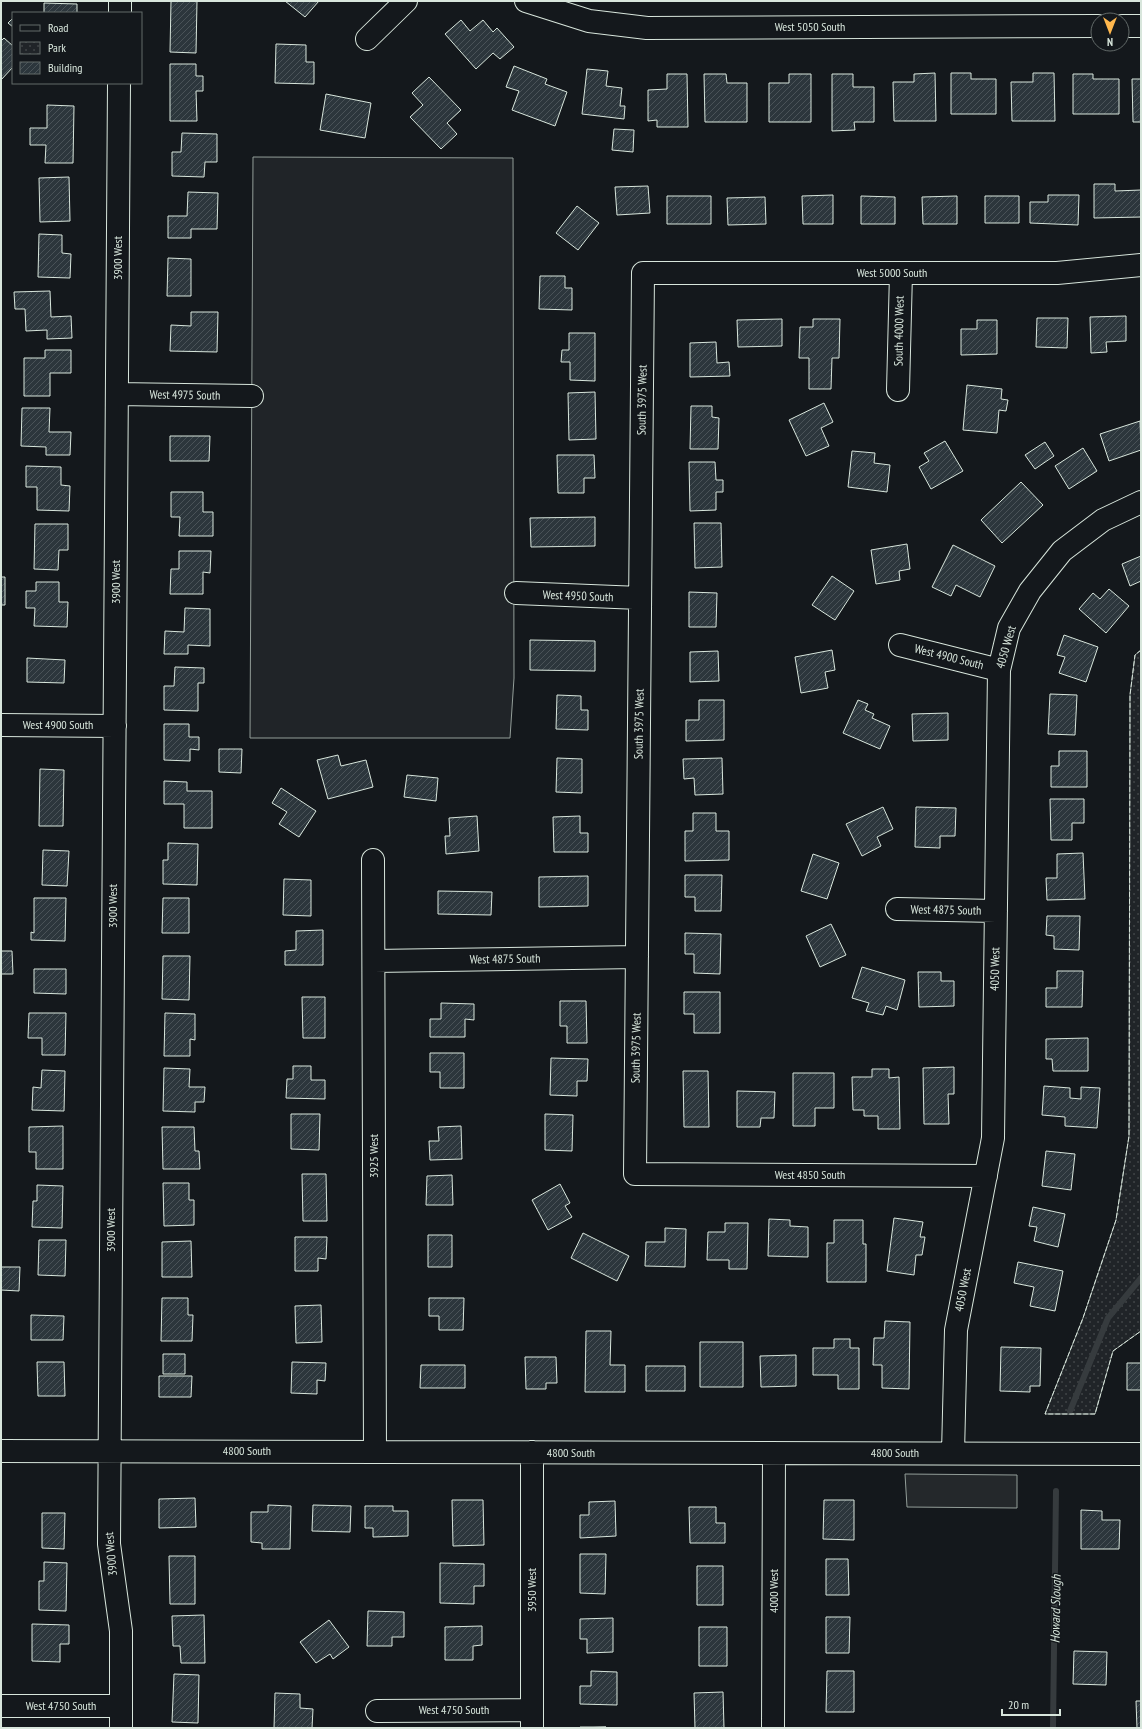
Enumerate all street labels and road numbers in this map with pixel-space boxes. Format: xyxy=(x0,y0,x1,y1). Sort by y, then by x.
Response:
street label: West 5050 South xyxy=(775,19,845,34)
street label: 3900 West xyxy=(110,235,125,280)
street label: West 5000 South xyxy=(857,265,927,280)
street label: South 4000 West xyxy=(890,295,907,366)
street label: South 3975 West xyxy=(633,364,650,435)
street label: West 4975 South xyxy=(150,386,221,403)
street label: 3900 West xyxy=(108,559,123,604)
street label: West 4950 South xyxy=(542,587,614,604)
street label: 4050 West xyxy=(992,623,1019,670)
street label: West 4900 South xyxy=(913,641,985,672)
street label: South 3975 West xyxy=(630,688,647,759)
street label: West 4900 South xyxy=(23,717,93,732)
street label: 3900 West xyxy=(105,883,120,928)
street label: West 4875 South xyxy=(911,901,982,918)
street label: 4050 West xyxy=(987,946,1002,991)
street label: West 4875 South xyxy=(469,950,540,967)
street label: South 3975 West xyxy=(627,1012,644,1083)
street label: 3925 West xyxy=(366,1133,381,1178)
street label: West 4850 South xyxy=(775,1167,845,1182)
street label: 3900 West xyxy=(103,1207,118,1252)
street label: 4050 West xyxy=(951,1266,974,1313)
street label: 4800 South xyxy=(223,1443,271,1458)
street label: 4800 South xyxy=(547,1445,595,1460)
street label: 4800 South xyxy=(871,1445,919,1460)
street label: 3900 West xyxy=(101,1531,120,1577)
street label: 3950 West xyxy=(524,1567,539,1612)
street label: 4000 West xyxy=(766,1568,781,1613)
street label: West 4750 South xyxy=(26,1698,96,1713)
street label: West 4750 South xyxy=(419,1702,489,1717)

